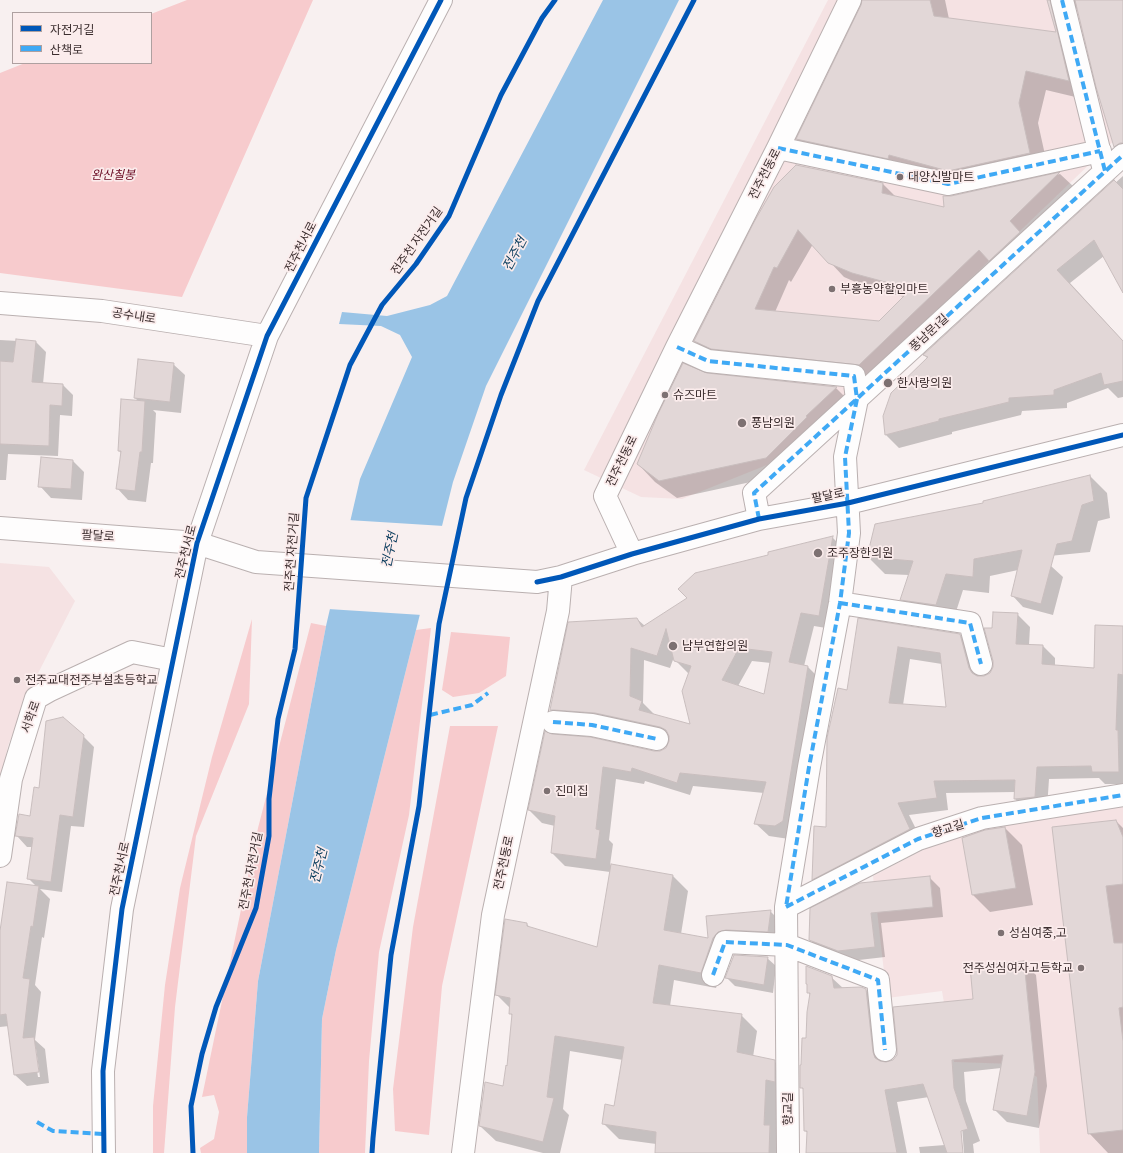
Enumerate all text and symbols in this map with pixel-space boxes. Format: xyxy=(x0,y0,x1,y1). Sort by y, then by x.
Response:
legend xyxy=(12,12,152,64)
text: 자전거길 xyxy=(50,23,94,37)
text: 산책로 xyxy=(50,43,83,57)
street label: 전주천동로 xyxy=(746,146,784,202)
park label: 완산칠봉 xyxy=(91,168,135,182)
place label: 대양신발마트 xyxy=(908,170,974,184)
marker: 대양신발마트 xyxy=(895,172,905,182)
street label: 전주천 자전거길 xyxy=(388,204,446,278)
street label: 전주천서로 xyxy=(282,219,320,275)
water label: 전주천 xyxy=(500,234,530,274)
place label: 부흥농약할인마트 xyxy=(840,282,928,296)
marker: 부흥농약할인마트 xyxy=(827,284,837,294)
street label: 공수내로 xyxy=(111,305,157,327)
street label: 풍남문1길 xyxy=(906,311,952,355)
place label: 한사랑의원 xyxy=(897,376,952,390)
marker: 한사랑의원 xyxy=(882,377,894,389)
place label: 슈즈마트 xyxy=(673,388,717,402)
marker: 슈즈마트 xyxy=(660,390,670,400)
place label: 풍남의원 xyxy=(751,416,795,430)
marker: 풍남의원 xyxy=(736,417,748,429)
street label: 전주천동로 xyxy=(603,433,641,489)
street label: 팔달로 xyxy=(810,486,846,506)
street label: 전주천 자전거길 xyxy=(282,512,302,592)
street label: 전주천서로 xyxy=(172,523,200,581)
street label: 팔달로 xyxy=(81,528,115,544)
water label: 전주천 xyxy=(379,531,401,569)
place label: 조주장한의원 xyxy=(827,546,893,560)
marker: 조주장한의원 xyxy=(812,547,824,559)
place label: 남부연합의원 xyxy=(682,639,748,653)
marker: 남부연합의원 xyxy=(667,640,679,652)
place label: 전주교대전주부설초등학교 xyxy=(25,673,157,687)
marker: 전주교대전주부설초등학교 xyxy=(12,675,22,685)
street label: 서학로 xyxy=(19,699,43,735)
place label: 진미집 xyxy=(555,784,588,798)
marker: 진미집 xyxy=(542,786,552,796)
street label: 향교길 xyxy=(930,817,966,841)
street label: 전주천 자전거길 xyxy=(236,831,266,911)
street label: 전주천동로 xyxy=(491,835,517,891)
street label: 전주천서로 xyxy=(107,841,133,897)
water label: 전주천 xyxy=(307,847,331,885)
place label: 성심여중,고 xyxy=(1009,926,1067,940)
marker: 성심여중,고 xyxy=(996,928,1006,938)
place label: 전주성심여자고등학교 xyxy=(963,961,1073,975)
marker: 전주성심여자고등학교 xyxy=(1076,963,1086,973)
street label: 향교길 xyxy=(781,1092,795,1126)

